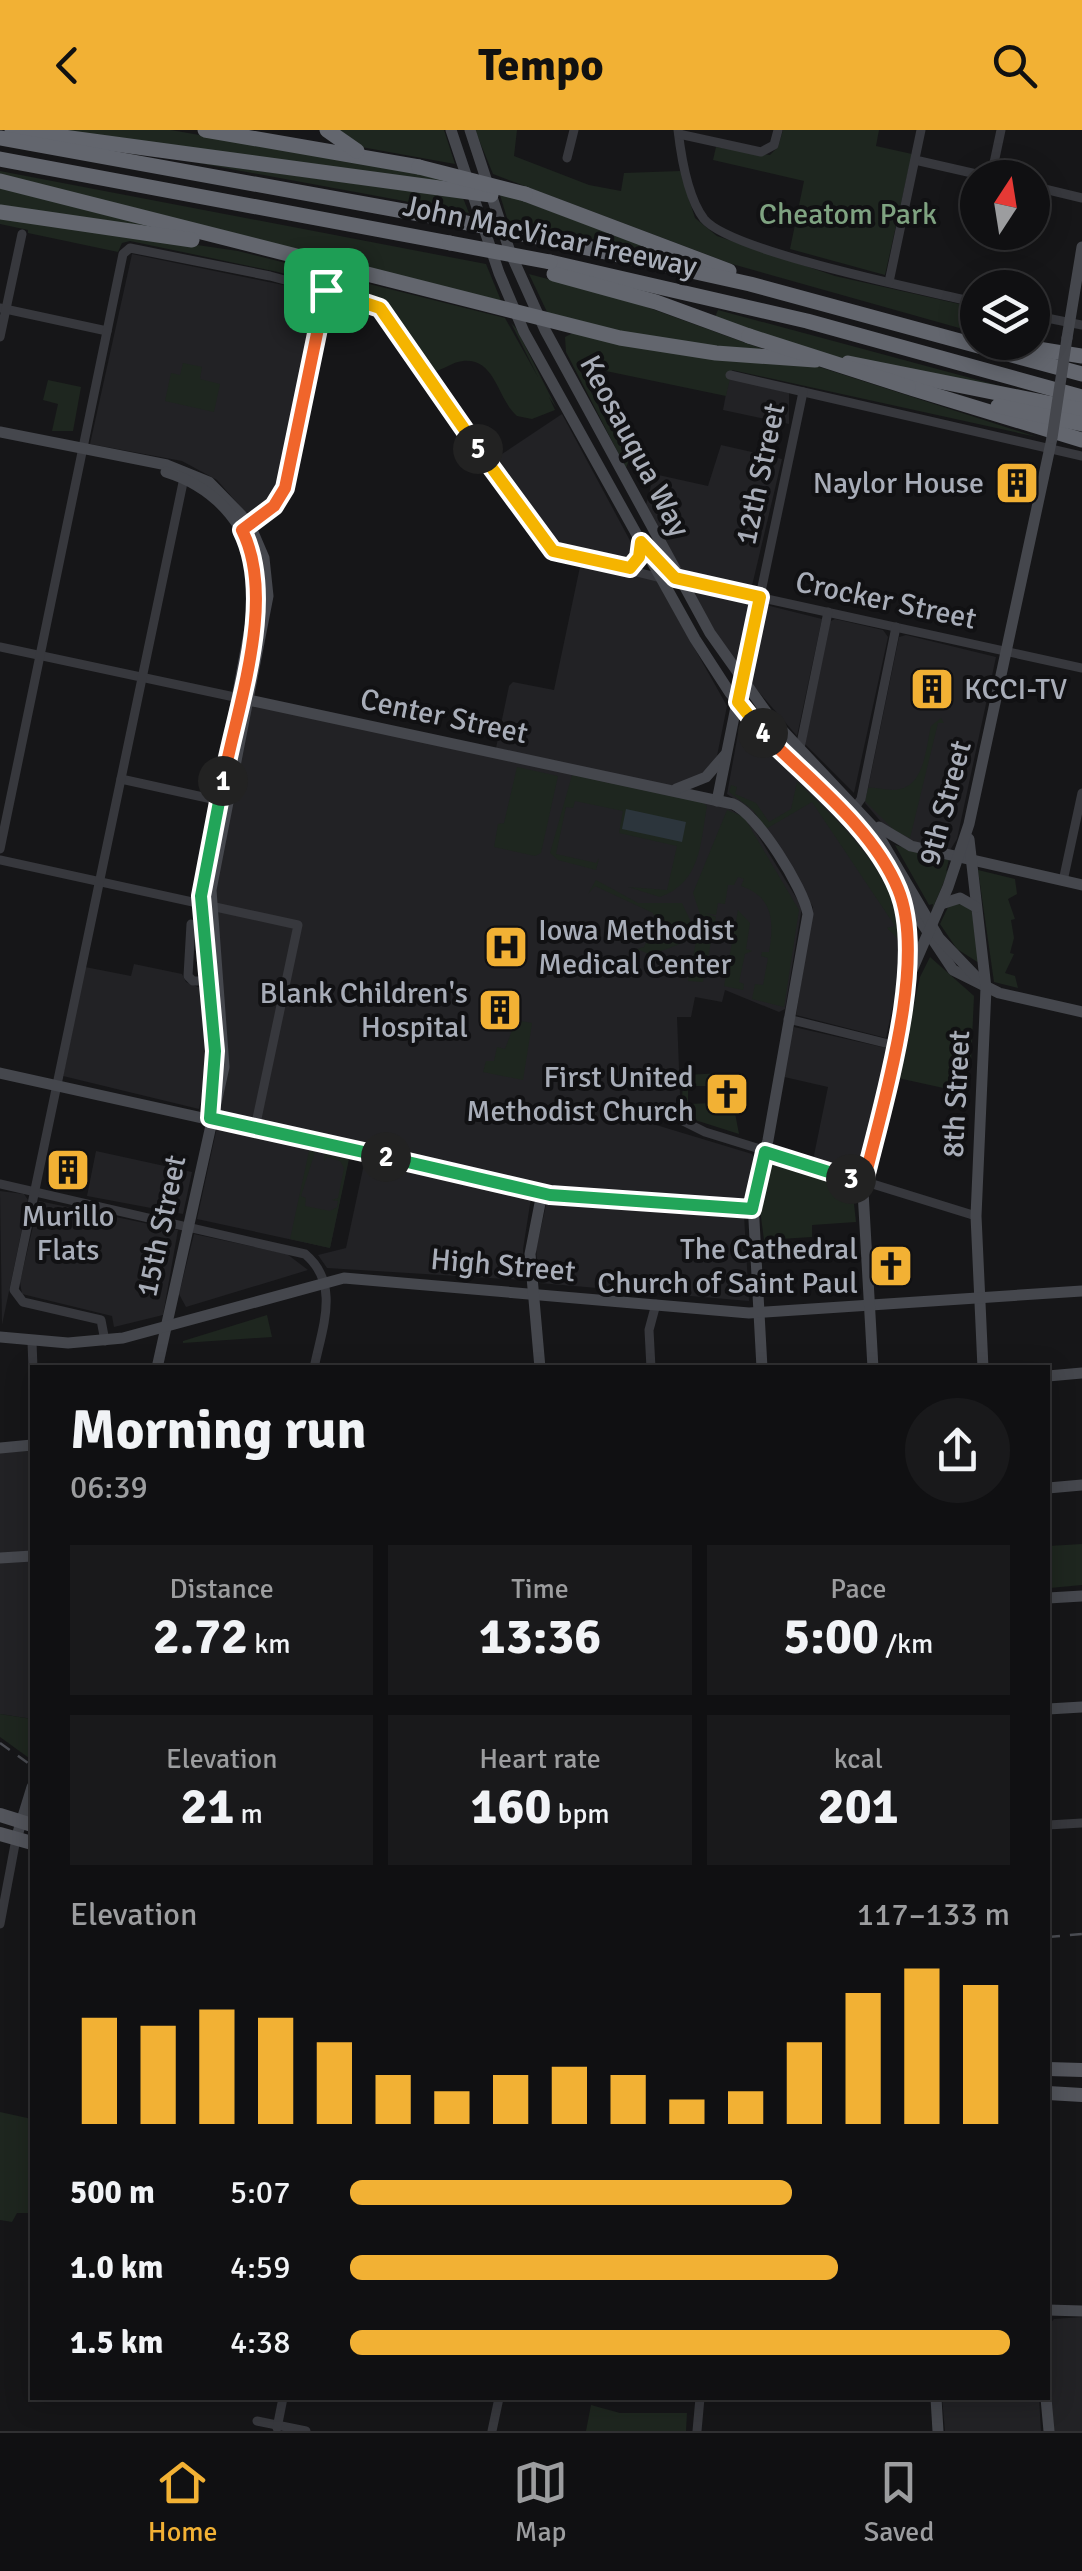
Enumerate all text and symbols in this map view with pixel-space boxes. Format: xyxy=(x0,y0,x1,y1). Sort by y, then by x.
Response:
icon: back xyxy=(40,38,95,93)
text: Tempo xyxy=(478,38,604,93)
icon: search xyxy=(987,38,1042,93)
north arrow xyxy=(960,160,1050,250)
map controls xyxy=(960,160,1050,360)
street label: John MacVicar Freeway xyxy=(400,187,700,286)
park label: Cheatom Park xyxy=(759,196,937,233)
pin xyxy=(284,248,369,333)
icon: arrive xyxy=(299,263,354,318)
button: layers xyxy=(960,270,1050,360)
street label: Keosauqua Way xyxy=(571,349,698,543)
street label: 12th Street xyxy=(727,400,794,548)
pin: 5 xyxy=(453,424,503,474)
text: 5 xyxy=(470,432,486,466)
building icon: Naylor House xyxy=(994,460,1040,506)
place label: Naylor House xyxy=(813,465,984,502)
street label: Crocker Street xyxy=(792,563,980,638)
building icon: KCCI-TV xyxy=(909,666,955,712)
place label: KCCI-TV xyxy=(964,671,1067,708)
street label: Center Street xyxy=(357,681,531,752)
pin: 4 xyxy=(738,708,788,758)
text: 4 xyxy=(755,716,771,750)
street label: 9th Street xyxy=(911,737,980,870)
pin: 1 xyxy=(198,756,248,806)
text: 1 xyxy=(215,764,231,798)
place label: Iowa Methodist Medical Center xyxy=(538,912,735,983)
hospital icon: Iowa Methodist Medical Center xyxy=(483,924,529,970)
place label: Blank Children's Hospital xyxy=(260,975,468,1046)
building icon: Blank Children's Hospital xyxy=(477,987,523,1033)
street label: 8th Street xyxy=(935,1029,978,1159)
place label: First United Methodist Church xyxy=(466,1059,694,1130)
church icon: First United Methodist Church xyxy=(704,1071,750,1117)
pin: 2 xyxy=(361,1132,411,1182)
text: 2 xyxy=(378,1140,394,1174)
building icon: Murillo Flats xyxy=(45,1147,91,1193)
street label: 15th Street xyxy=(128,1152,195,1300)
pin: 3 xyxy=(826,1154,876,1204)
text: 3 xyxy=(843,1162,859,1196)
place label: Murillo Flats xyxy=(22,1198,114,1269)
place label: The Cathedral Church of Saint Paul xyxy=(597,1231,858,1302)
street label: High Street xyxy=(429,1241,577,1290)
church icon: The Cathedral Church of Saint Paul xyxy=(868,1243,914,1289)
text: Morning run xyxy=(70,1396,367,1464)
button: share xyxy=(905,1398,1010,1503)
text: 06:39 xyxy=(70,1468,148,1507)
text: Distance xyxy=(170,1572,274,1606)
text: Time xyxy=(511,1572,569,1606)
text: Pace xyxy=(830,1572,887,1606)
text: 2.72 xyxy=(153,1606,248,1668)
text: 13:36 xyxy=(479,1606,601,1668)
text: 5:00 xyxy=(783,1606,879,1668)
text: km xyxy=(248,1627,291,1661)
text: /km xyxy=(879,1627,933,1661)
text: Elevation xyxy=(166,1742,277,1776)
text: Heart rate xyxy=(479,1742,601,1776)
text: kcal xyxy=(834,1742,883,1776)
text: 21 xyxy=(180,1776,234,1838)
text: 160 xyxy=(470,1776,551,1838)
text: 201 xyxy=(818,1776,899,1838)
text: m xyxy=(234,1797,263,1831)
text: bpm xyxy=(551,1797,610,1831)
text: Elevation xyxy=(70,1895,197,1934)
text: 117–133 m xyxy=(857,1895,1010,1934)
text: 500 m xyxy=(70,2173,155,2212)
text: 5:07 xyxy=(230,2173,290,2212)
text: 1.0 km xyxy=(70,2248,163,2287)
text: 4:59 xyxy=(230,2248,290,2287)
text: 1.5 km xyxy=(70,2323,163,2362)
text: 4:38 xyxy=(230,2323,290,2362)
tab: Home xyxy=(148,2455,218,2549)
tab: Map xyxy=(513,2455,568,2549)
tab: Saved xyxy=(864,2455,934,2549)

